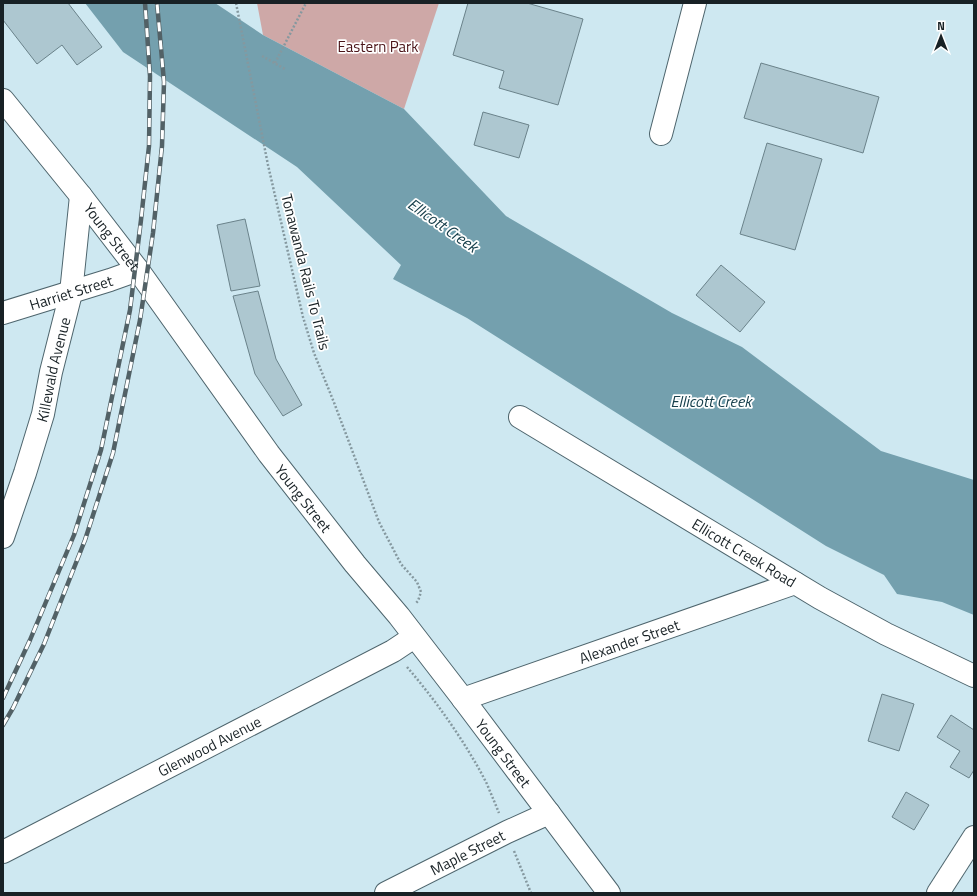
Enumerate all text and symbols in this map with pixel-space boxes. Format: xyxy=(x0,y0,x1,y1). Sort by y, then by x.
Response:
north arrow xyxy=(921,16,961,56)
text: N xyxy=(937,18,945,34)
park label: Eastern Park xyxy=(338,35,418,58)
street label: Tonawanda Rails To Trails xyxy=(275,191,337,353)
water label: Ellicott Creek xyxy=(403,192,485,259)
street label: Young Street xyxy=(79,198,146,276)
street label: Harriet Street xyxy=(26,268,116,316)
street label: Killewald Avenue xyxy=(30,315,76,425)
water label: Ellicott Creek xyxy=(671,389,753,413)
street label: Young Street xyxy=(270,459,338,538)
street label: Ellicott Creek Road xyxy=(688,512,801,593)
street label: Alexander Street xyxy=(576,613,683,669)
street label: Glenwood Avenue xyxy=(153,709,265,782)
street label: Young Street xyxy=(470,714,537,793)
street label: Maple Street xyxy=(426,823,509,881)

